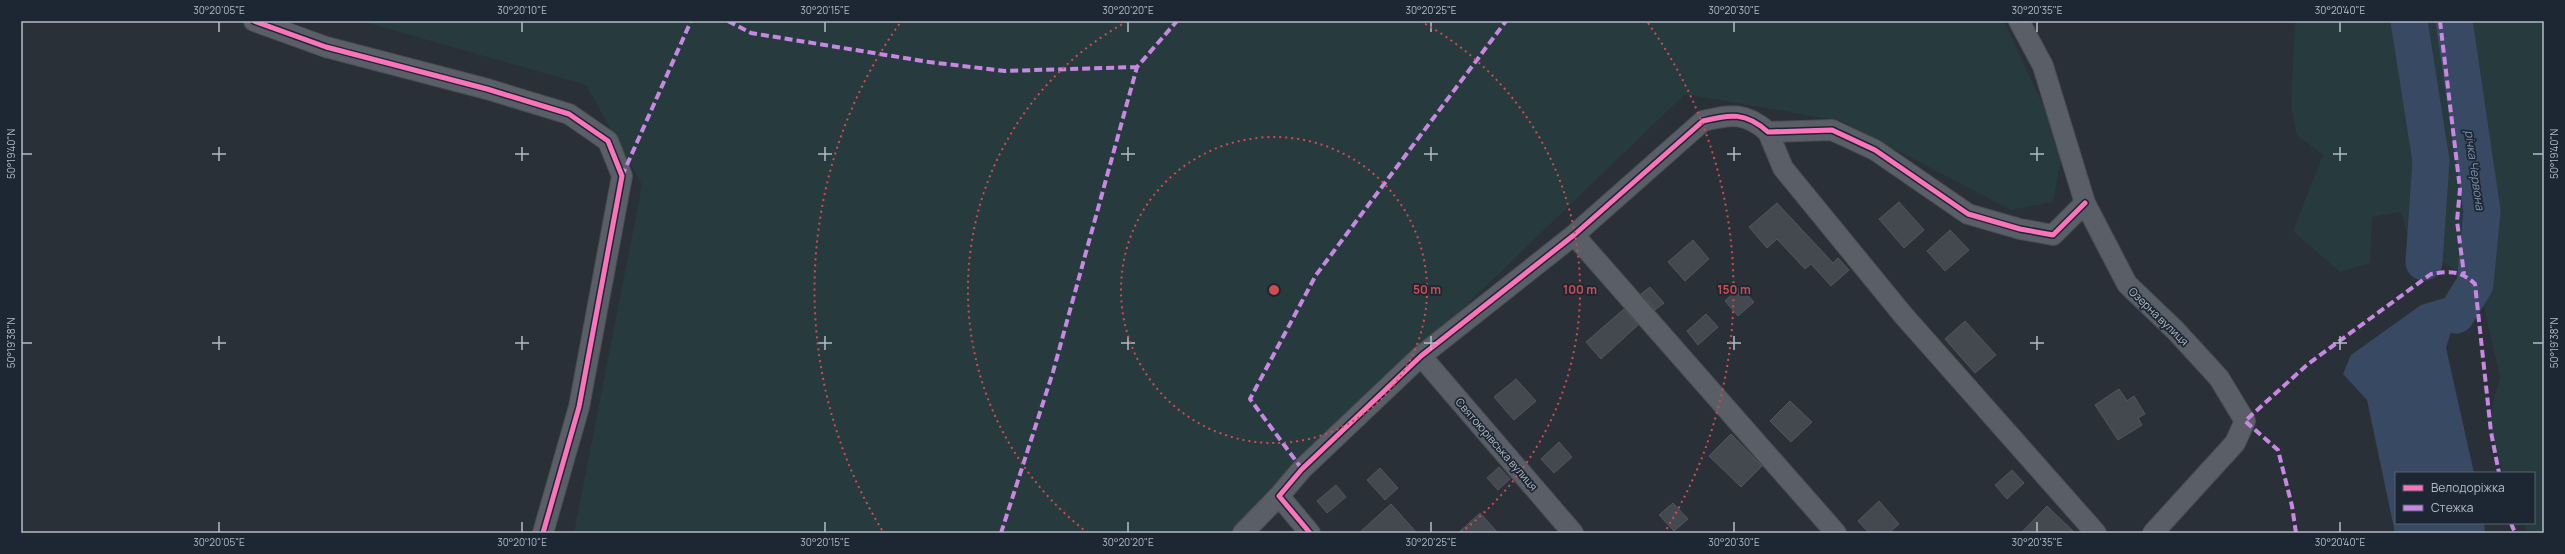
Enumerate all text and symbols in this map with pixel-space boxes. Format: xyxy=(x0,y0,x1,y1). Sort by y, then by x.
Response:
text: 30°20'05"E xyxy=(193,3,245,17)
text: 30°20'10"E xyxy=(497,3,547,17)
text: 30°20'15"E xyxy=(800,3,850,17)
text: 30°20'20"E xyxy=(1102,3,1154,17)
text: 30°20'25"E xyxy=(1405,3,1457,17)
text: 30°20'30"E xyxy=(1708,3,1760,17)
text: 30°20'35"E xyxy=(2012,3,2063,17)
text: 30°20'40"E xyxy=(2315,3,2366,17)
text: 50°19'40"N xyxy=(4,129,18,179)
water label: річка Червона xyxy=(2461,129,2489,212)
text: 50°19'40"N xyxy=(2547,129,2561,179)
text: 50 m xyxy=(1413,281,1441,298)
text: 100 m xyxy=(1563,281,1597,298)
text: 150 m xyxy=(1717,281,1751,298)
centre of rings xyxy=(1267,283,1281,297)
street label: Озерна вулиця xyxy=(2126,284,2192,348)
text: 50°19'38"N xyxy=(4,317,18,368)
text: 50°19'38"N xyxy=(2547,317,2561,368)
street label: Святоюрівська вулиця xyxy=(1453,394,1541,494)
legend xyxy=(2395,472,2535,524)
text: Велодоріжка xyxy=(2431,479,2505,496)
text: Стежка xyxy=(2431,499,2473,516)
text: 30°20'05"E xyxy=(193,535,245,549)
text: 30°20'10"E xyxy=(497,535,547,549)
text: 30°20'15"E xyxy=(800,535,850,549)
text: 30°20'20"E xyxy=(1102,535,1154,549)
text: 30°20'25"E xyxy=(1405,535,1457,549)
text: 30°20'30"E xyxy=(1708,535,1760,549)
text: 30°20'35"E xyxy=(2012,535,2063,549)
text: 30°20'40"E xyxy=(2315,535,2366,549)

